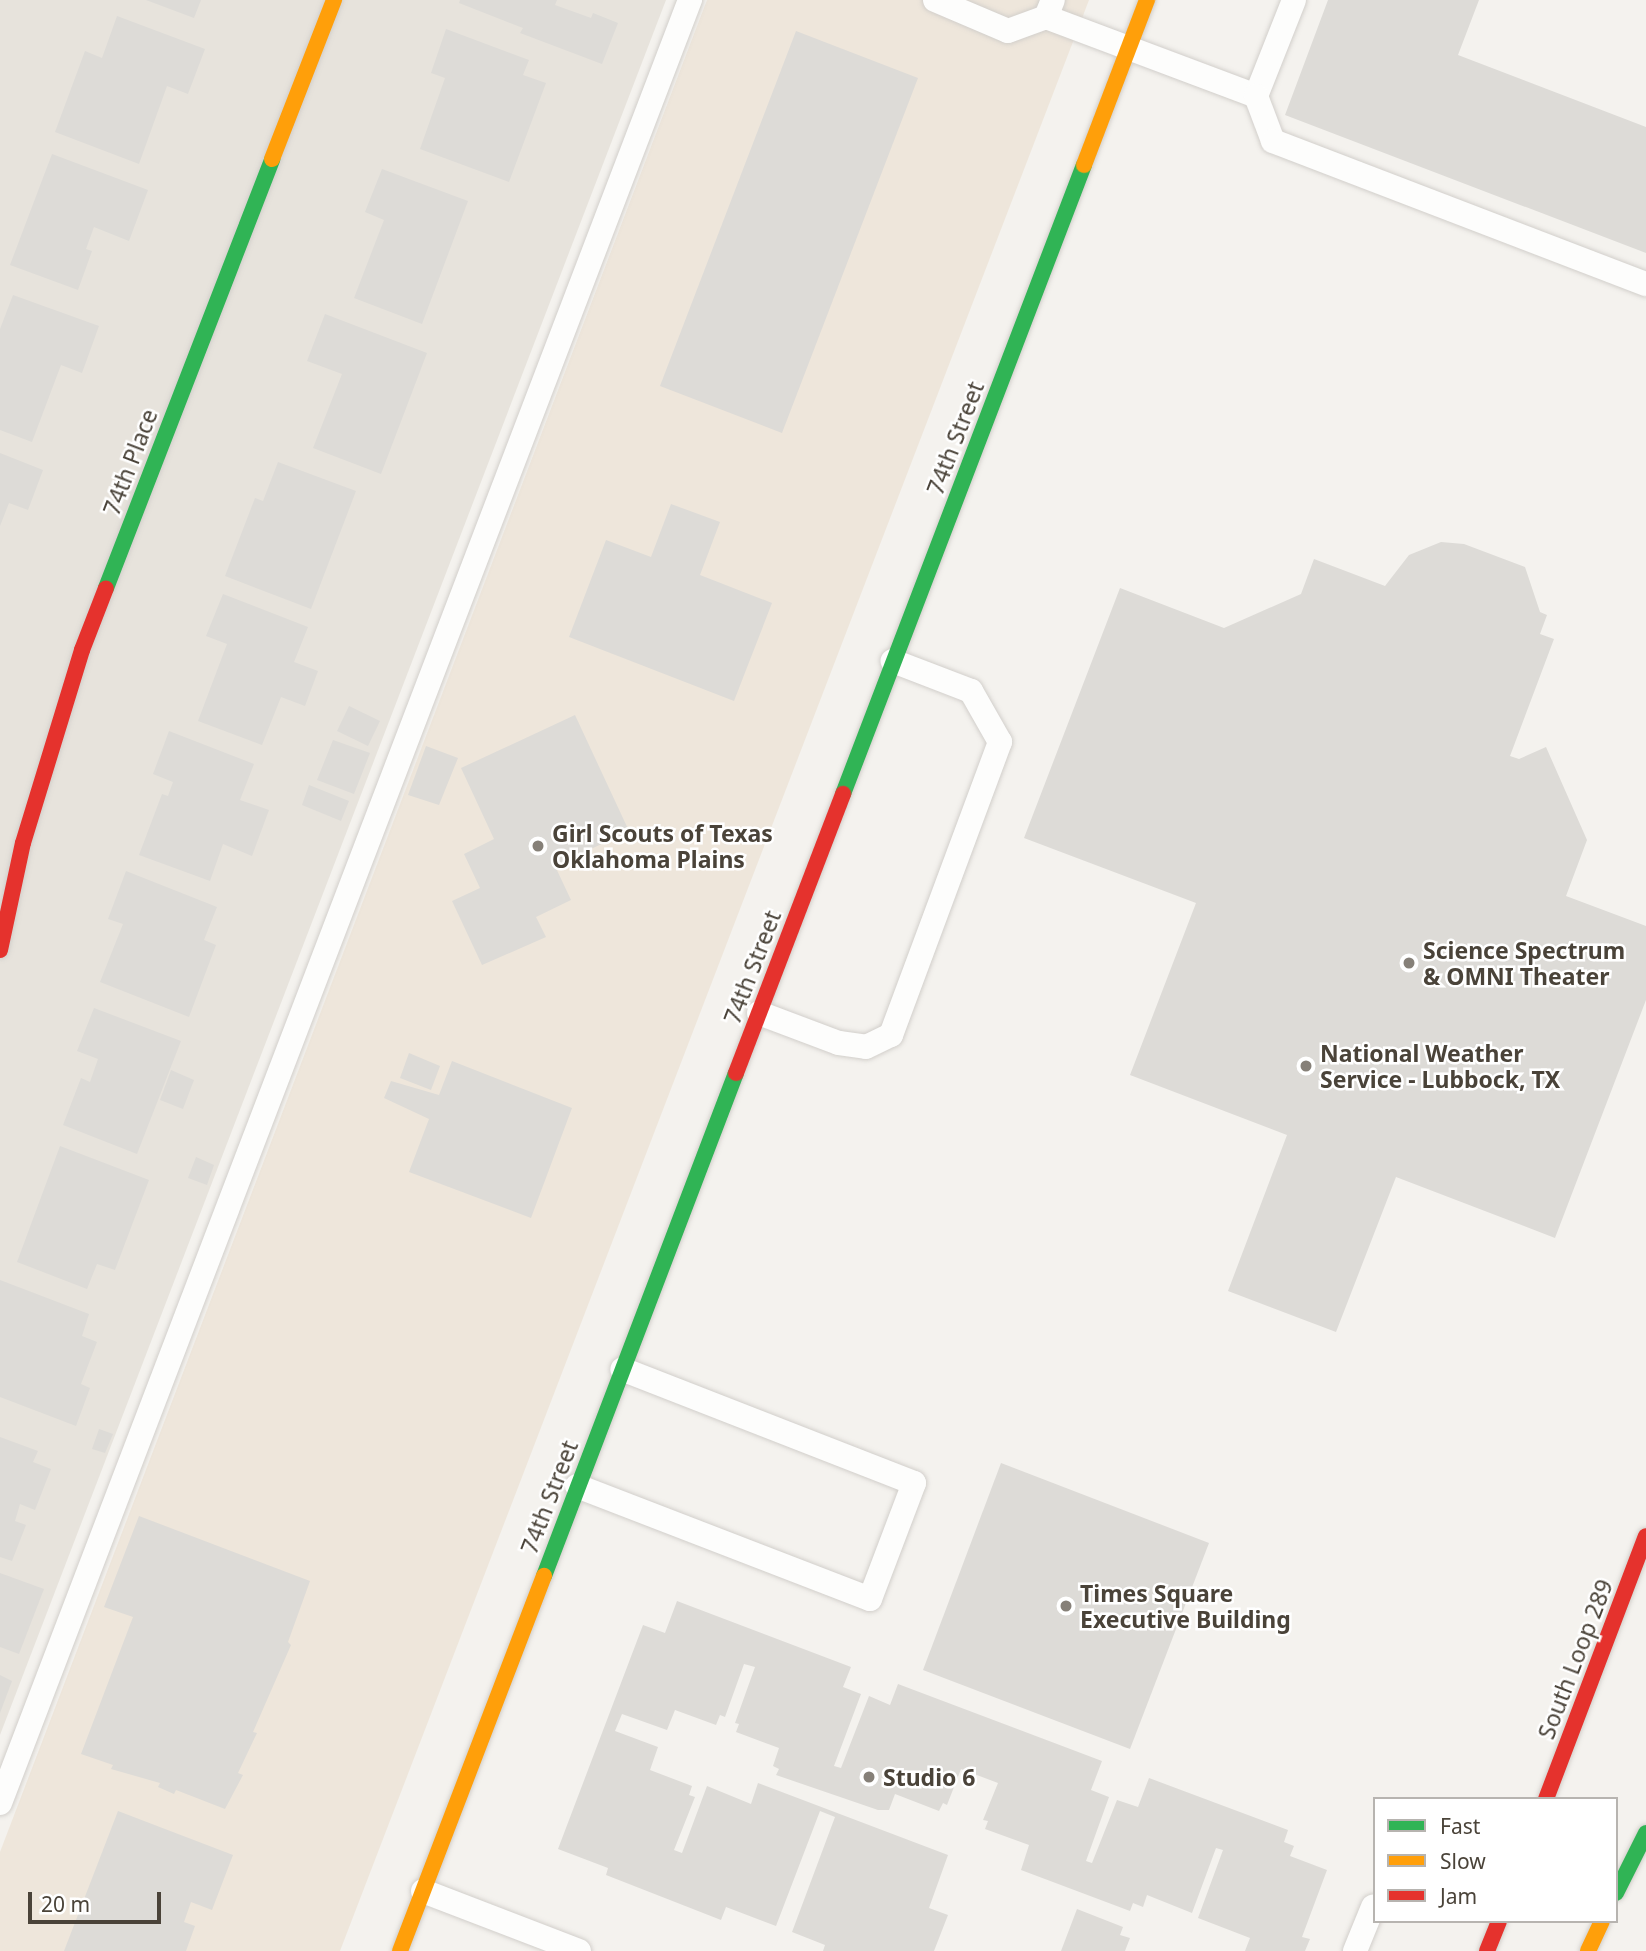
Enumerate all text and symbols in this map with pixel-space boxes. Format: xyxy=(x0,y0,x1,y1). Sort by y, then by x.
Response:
street label: 74th Street xyxy=(921,377,989,499)
street label: 74th Place xyxy=(97,405,163,519)
place label: Girl Scouts of Texas Oklahoma Plains xyxy=(552,819,773,873)
marker: Girl Scouts of Texas Oklahoma Plains xyxy=(530,838,546,854)
street label: 74th Street xyxy=(718,906,786,1028)
place label: Science Spectrum & OMNI Theater xyxy=(1423,936,1625,990)
marker: Science Spectrum & OMNI Theater xyxy=(1401,955,1417,971)
place label: National Weather Service - Lubbock, TX xyxy=(1320,1039,1560,1093)
marker: National Weather Service - Lubbock, TX xyxy=(1298,1058,1314,1074)
street label: 74th Street xyxy=(515,1436,583,1558)
street label: South Loop 289 xyxy=(1532,1575,1618,1743)
place label: Times Square Executive Building xyxy=(1080,1579,1291,1633)
marker: Times Square Executive Building xyxy=(1058,1598,1074,1614)
place label: Studio 6 xyxy=(883,1763,976,1791)
marker: Studio 6 xyxy=(861,1769,877,1785)
legend xyxy=(1373,1797,1618,1923)
text: Fast xyxy=(1440,1812,1480,1840)
text: Slow xyxy=(1440,1847,1486,1875)
scale bar xyxy=(32,1878,164,1922)
text: Jam xyxy=(1440,1882,1477,1910)
text: 20 m xyxy=(41,1890,90,1918)

